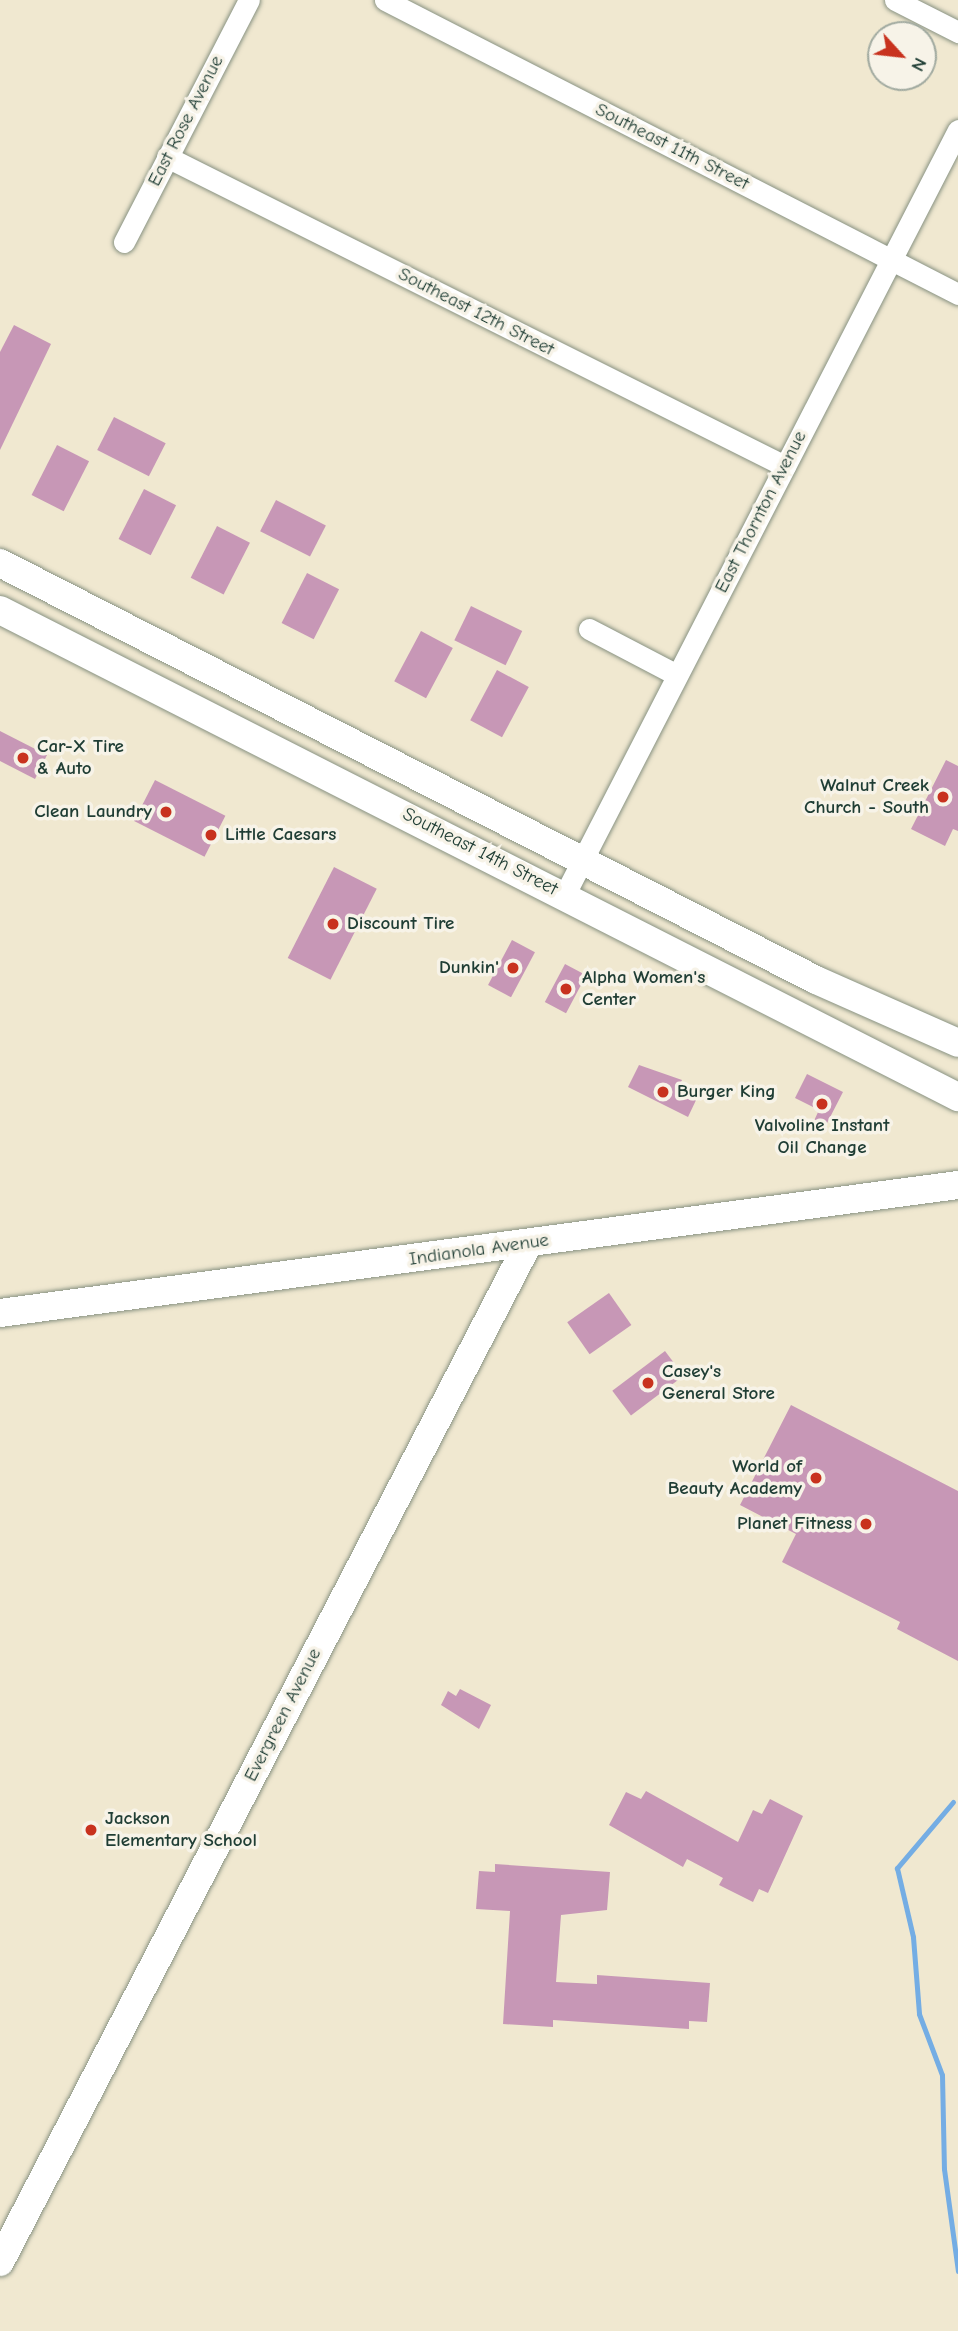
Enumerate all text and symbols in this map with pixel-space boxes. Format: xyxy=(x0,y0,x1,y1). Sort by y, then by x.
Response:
north arrow xyxy=(867,21,937,91)
street label: East Rose Avenue xyxy=(143,52,229,190)
text: N xyxy=(906,54,932,75)
street label: Southeast 11th Street xyxy=(591,98,753,196)
street label: Southeast 12th Street xyxy=(394,263,558,361)
street label: East Thornton Avenue xyxy=(710,427,812,597)
place label: Car-X Tire & Auto xyxy=(37,736,124,780)
marker: Car-X Tire & Auto xyxy=(15,750,31,766)
place label: Walnut Creek Church - South xyxy=(804,775,929,819)
marker: Walnut Creek Church - South xyxy=(935,789,951,805)
place label: Clean Laundry xyxy=(34,801,152,823)
street label: Southeast 14th Street xyxy=(399,803,561,901)
marker: Clean Laundry xyxy=(158,804,174,820)
place label: Little Caesars xyxy=(225,824,336,846)
marker: Little Caesars xyxy=(203,827,219,843)
place label: Discount Tire xyxy=(347,913,454,935)
marker: Discount Tire xyxy=(325,916,341,932)
place label: Dunkin' xyxy=(439,957,499,979)
marker: Dunkin' xyxy=(505,960,521,976)
place label: Alpha Women's Center xyxy=(582,967,705,1011)
marker: Alpha Women's Center xyxy=(556,979,576,999)
place label: Burger King xyxy=(677,1081,776,1103)
marker: Burger King xyxy=(655,1084,671,1100)
marker: Valvoline Instant Oil Change xyxy=(814,1096,830,1112)
place label: Valvoline Instant Oil Change xyxy=(755,1115,889,1159)
street label: Indianola Avenue xyxy=(408,1229,550,1271)
place label: Casey's General Store xyxy=(662,1361,775,1405)
marker: Casey's General Store xyxy=(640,1375,656,1391)
place label: World of Beauty Academy xyxy=(668,1456,802,1500)
marker: World of Beauty Academy xyxy=(808,1470,824,1486)
place label: Planet Fitness xyxy=(737,1513,852,1535)
marker: Planet Fitness xyxy=(858,1516,874,1532)
street label: Evergreen Avenue xyxy=(240,1645,326,1785)
place label: Jackson Elementary School xyxy=(105,1808,257,1852)
marker: Jackson Elementary School xyxy=(83,1822,99,1838)

